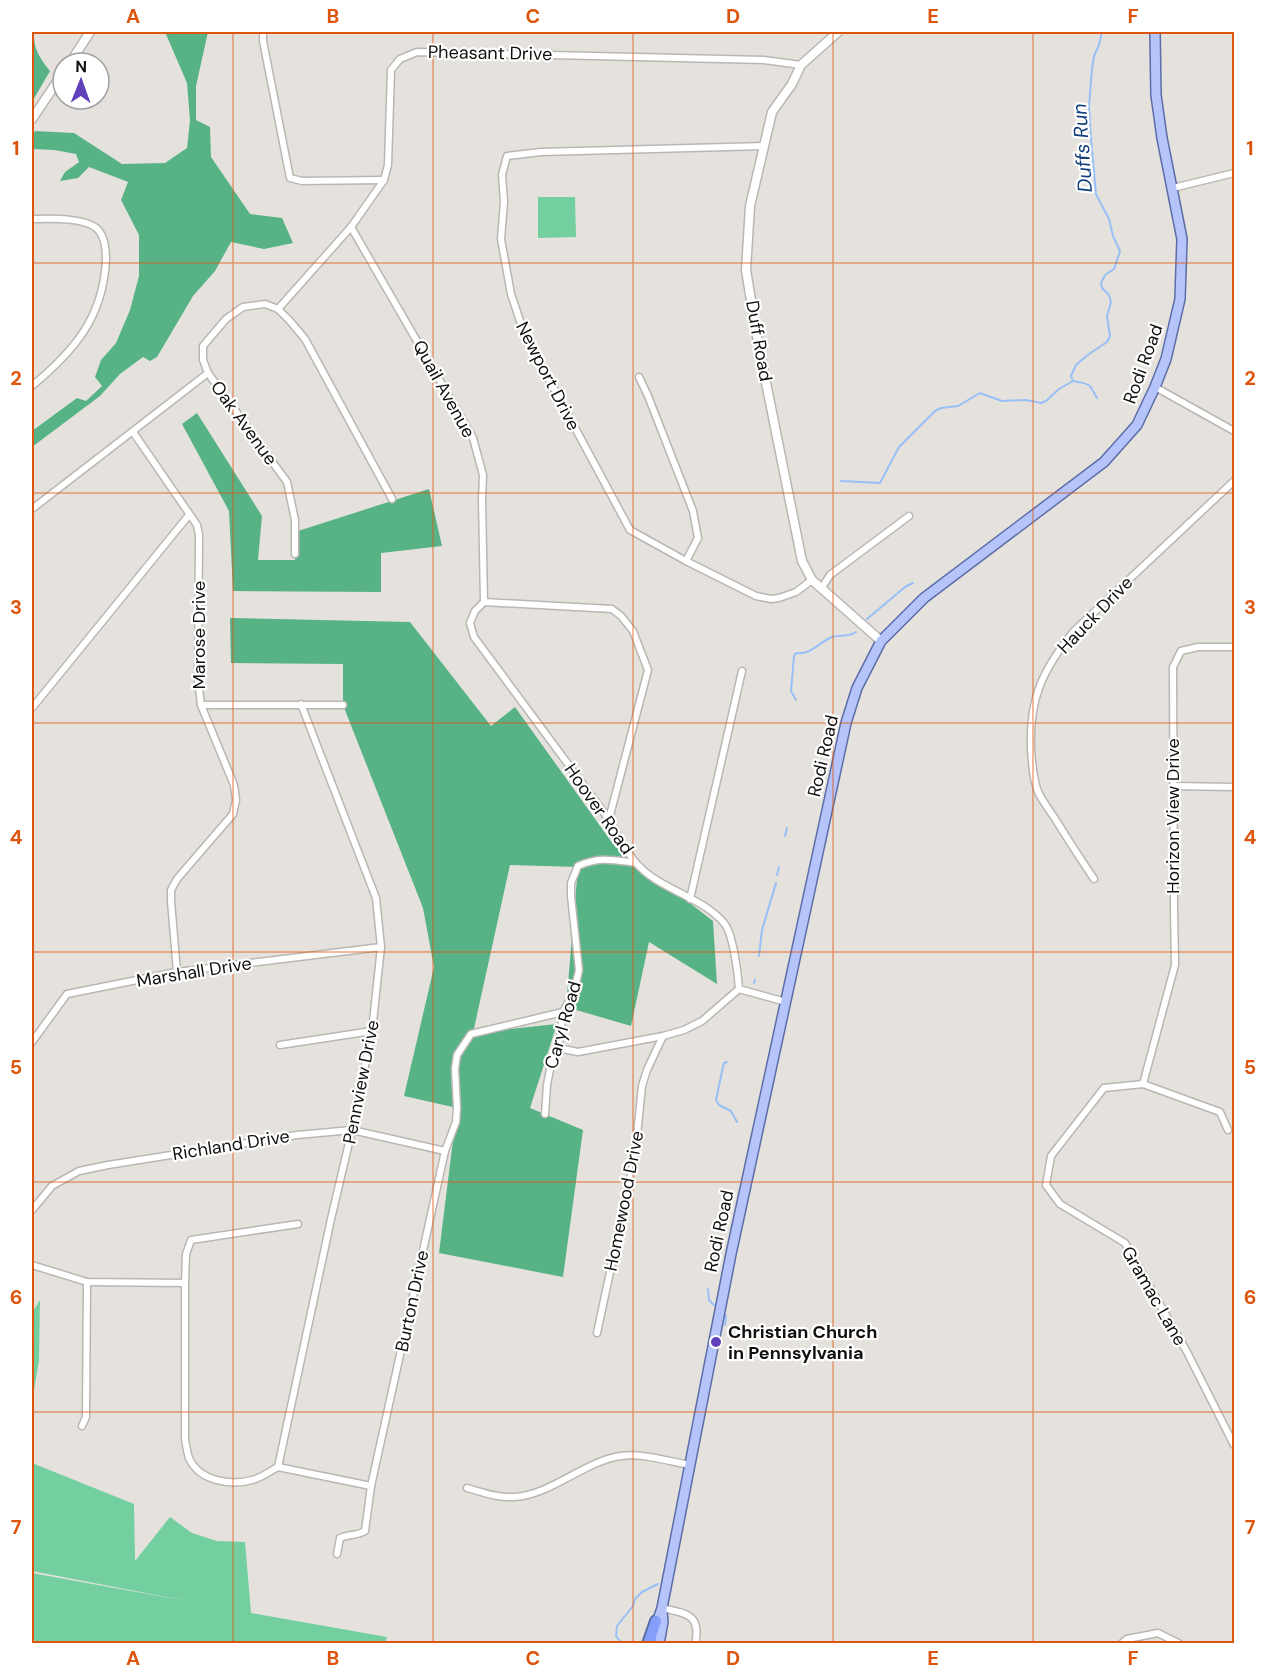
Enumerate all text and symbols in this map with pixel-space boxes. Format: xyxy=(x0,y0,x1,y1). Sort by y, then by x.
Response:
text: A xyxy=(126,3,140,29)
text: B xyxy=(327,3,339,29)
text: C xyxy=(526,3,540,29)
text: D xyxy=(726,3,740,29)
text: E xyxy=(927,3,939,29)
text: F xyxy=(1127,3,1139,29)
street label: Pheasant Drive xyxy=(428,40,552,66)
north arrow xyxy=(51,51,111,111)
text: N xyxy=(75,56,87,77)
water label: Duffs Run xyxy=(1066,103,1098,193)
text: 1 xyxy=(12,135,20,161)
text: 1 xyxy=(1246,135,1254,161)
street label: Duff Road xyxy=(740,299,778,383)
street label: Newport Drive xyxy=(510,317,586,435)
street label: Rodi Road xyxy=(1118,321,1168,407)
street label: Quail Avenue xyxy=(407,336,481,442)
text: 2 xyxy=(10,365,22,391)
text: 2 xyxy=(1244,365,1256,391)
street label: Oak Avenue xyxy=(205,376,283,470)
street label: Hauck Drive xyxy=(1052,571,1138,659)
street label: Marose Drive xyxy=(187,581,211,689)
text: 3 xyxy=(10,594,22,620)
text: 3 xyxy=(1244,594,1256,620)
street label: Rodi Road xyxy=(802,713,844,799)
street label: Horizon View Drive xyxy=(1161,738,1185,894)
street label: Hoover Road xyxy=(559,759,639,859)
text: 4 xyxy=(10,824,23,850)
text: 4 xyxy=(1244,824,1257,850)
street label: Marshall Drive xyxy=(135,951,253,993)
street label: Caryl Road xyxy=(539,978,587,1072)
street label: Pennview Drive xyxy=(337,1018,385,1146)
text: 5 xyxy=(10,1054,22,1080)
text: 5 xyxy=(1244,1054,1256,1080)
street label: Richland Drive xyxy=(171,1124,291,1166)
street label: Homewood Drive xyxy=(599,1129,649,1273)
street label: Rodi Road xyxy=(699,1188,739,1274)
street label: Gramac Lane xyxy=(1116,1242,1192,1350)
street label: Burton Drive xyxy=(390,1248,434,1354)
text: 6 xyxy=(10,1284,22,1310)
text: 6 xyxy=(1244,1284,1256,1310)
place label: Christian Church in Pennsylvania xyxy=(728,1320,877,1365)
marker: Christian Church in Pennsylvania xyxy=(709,1335,723,1349)
text: 7 xyxy=(11,1514,22,1540)
text: 7 xyxy=(1245,1514,1256,1540)
text: A xyxy=(126,1645,140,1671)
text: B xyxy=(327,1645,339,1671)
text: C xyxy=(526,1645,540,1671)
text: D xyxy=(726,1645,740,1671)
text: E xyxy=(927,1645,939,1671)
text: F xyxy=(1127,1645,1139,1671)

